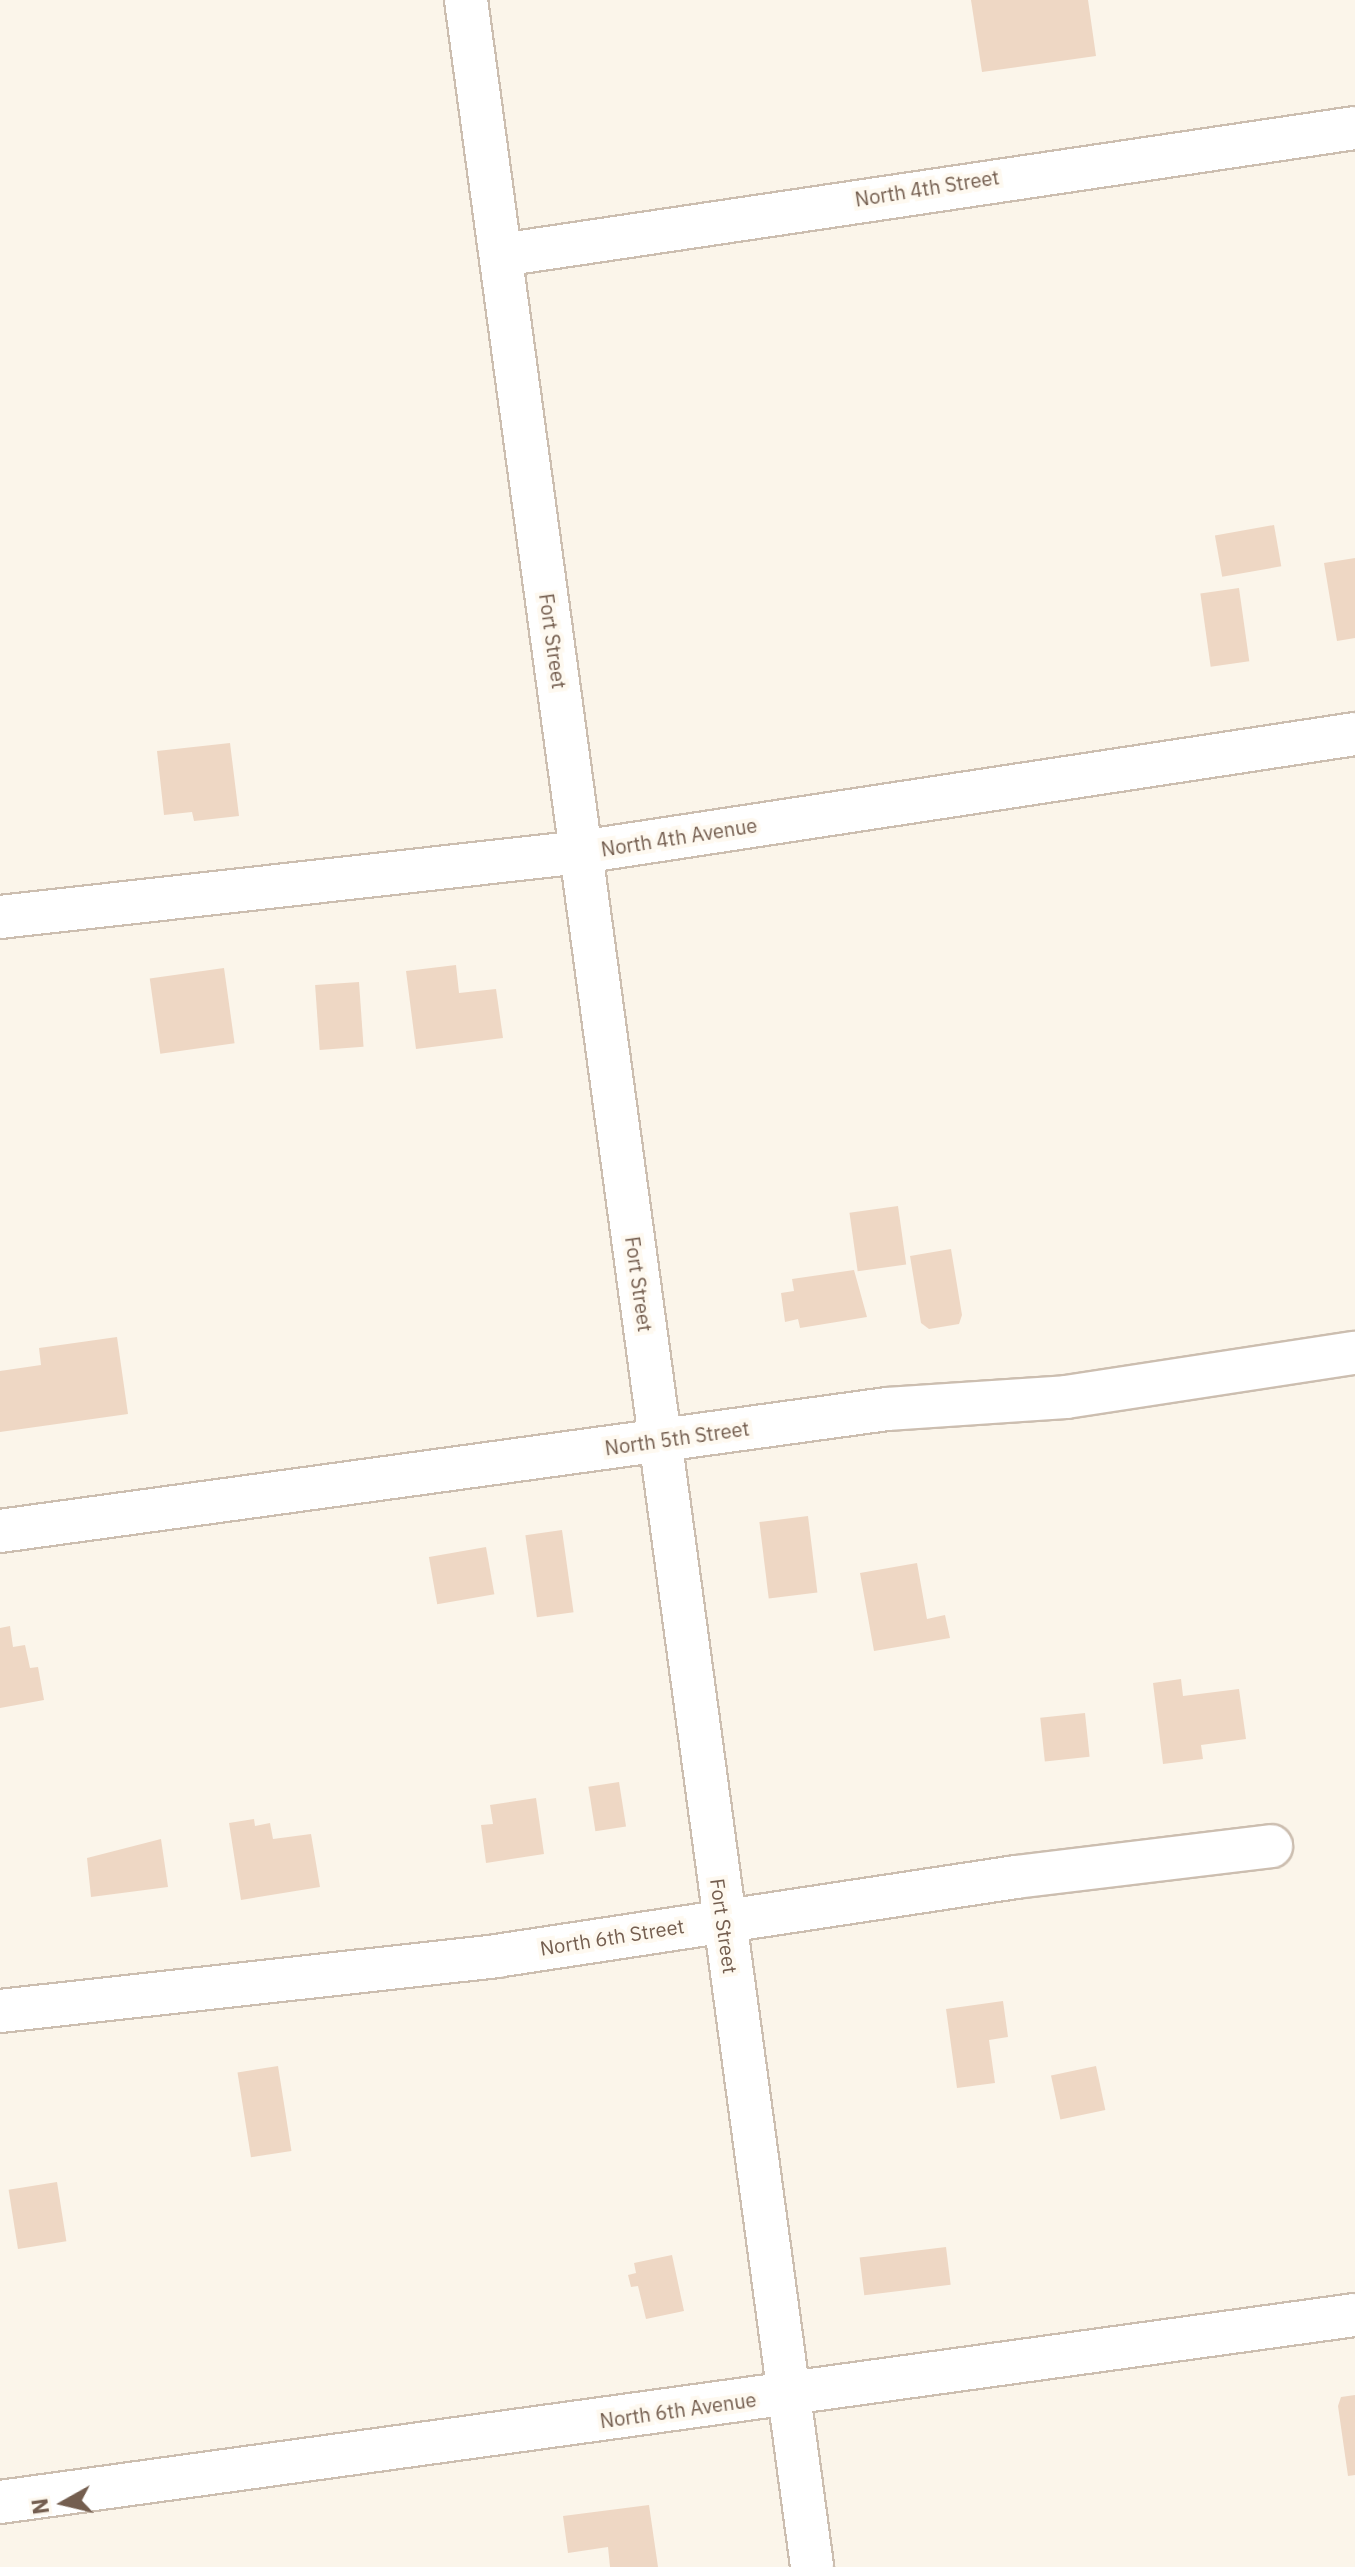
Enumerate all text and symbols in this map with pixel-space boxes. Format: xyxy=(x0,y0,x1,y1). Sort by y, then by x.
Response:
street label: North 4th Street xyxy=(853,165,1001,211)
street label: Fort Street xyxy=(534,592,572,690)
street label: North 4th Avenue xyxy=(599,813,759,861)
street label: Fort Street xyxy=(620,1235,658,1333)
street label: North 5th Street xyxy=(603,1416,751,1460)
street label: Fort Street xyxy=(705,1877,743,1975)
street label: North 6th Street xyxy=(538,1914,686,1960)
street label: North 6th Avenue xyxy=(598,2387,758,2433)
north arrow xyxy=(24,2463,104,2543)
text: N xyxy=(24,2497,55,2516)

